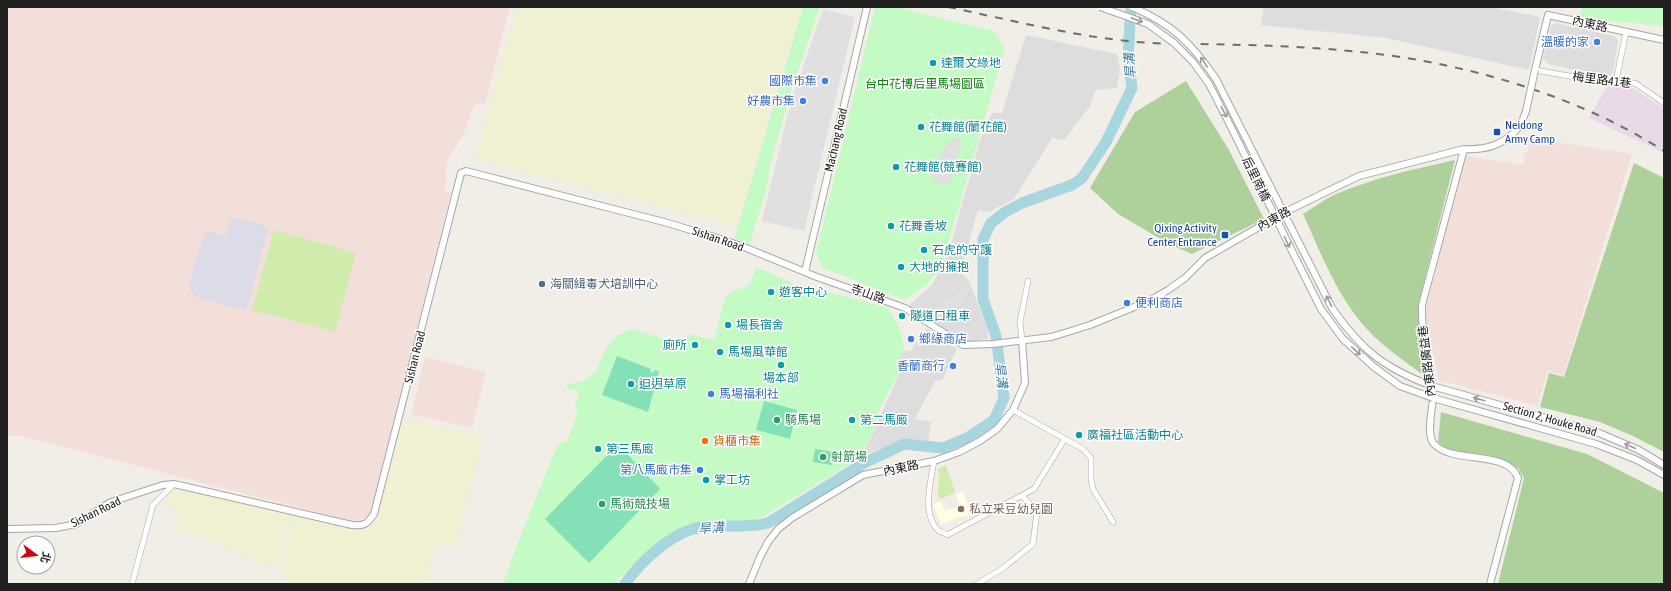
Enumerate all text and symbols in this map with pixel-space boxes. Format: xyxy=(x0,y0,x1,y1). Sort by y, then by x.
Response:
street label: 內東路 xyxy=(1571,13,1609,35)
one-way arrow xyxy=(1130,17,1143,24)
place label: 溫暖的家 xyxy=(1541,35,1589,49)
marker: 溫暖的家 xyxy=(1592,37,1602,47)
water label: 旱溝 xyxy=(1121,50,1139,80)
place label: 達爾文綠地 xyxy=(941,56,1001,70)
one-way arrow xyxy=(1200,57,1208,68)
marker: 達爾文綠地 xyxy=(928,58,938,68)
street label: 梅里路41巷 xyxy=(1572,69,1632,91)
place label: 國際市集 xyxy=(769,74,817,88)
marker: 國際市集 xyxy=(820,76,830,86)
park label: 台中花博后里馬場園區 xyxy=(865,77,985,91)
place label: 好農市集 xyxy=(747,94,795,108)
marker: 好農市集 xyxy=(798,96,808,106)
one-way arrow xyxy=(1220,106,1228,118)
street label: Machang Road xyxy=(822,107,850,173)
place label: Neidong Army Camp xyxy=(1505,118,1555,146)
place label: 花舞館(蘭花館) xyxy=(929,120,1007,134)
marker: 花舞館(蘭花館) xyxy=(916,122,926,132)
marker: Neidong Army Camp xyxy=(1492,127,1502,137)
street label: 后里南橋 xyxy=(1239,154,1273,204)
place label: 花舞館(競賽館) xyxy=(904,160,982,174)
marker: 花舞館(競賽館) xyxy=(891,162,901,172)
street label: 內東路 xyxy=(1255,204,1293,234)
place label: 花舞香坡 xyxy=(899,219,947,233)
marker: 花舞香坡 xyxy=(886,221,896,231)
place label: Qixing Activity Center Entrance xyxy=(1147,221,1217,249)
street label: Sishan Road xyxy=(690,224,746,254)
marker: Qixing Activity Center Entrance xyxy=(1220,230,1230,240)
one-way arrow xyxy=(1284,235,1291,247)
place label: 石虎的守護 xyxy=(932,243,992,257)
marker: 石虎的守護 xyxy=(919,245,929,255)
place label: 大地的擁抱 xyxy=(909,260,969,274)
marker: 大地的擁抱 xyxy=(896,262,906,272)
place label: 海關緝毒犬培訓中心 xyxy=(550,277,658,291)
marker: 海關緝毒犬培訓中心 xyxy=(537,279,547,289)
street label: 寺山路 xyxy=(849,282,887,306)
place label: 遊客中心 xyxy=(779,285,827,299)
marker: 遊客中心 xyxy=(766,287,776,297)
place label: 便利商店 xyxy=(1135,296,1183,310)
one-way arrow xyxy=(1325,296,1332,308)
marker: 便利商店 xyxy=(1122,298,1132,308)
place label: 隧道口租車 xyxy=(910,309,970,323)
marker: 隧道口租車 xyxy=(897,311,907,321)
place label: 場長宿舍 xyxy=(736,318,784,332)
marker: 場長宿舍 xyxy=(723,320,733,330)
street label: 內東路廣益巷 xyxy=(1416,324,1438,398)
street label: Sishan Road xyxy=(402,329,428,385)
place label: 鄉緣商店 xyxy=(919,332,967,346)
marker: 鄉緣商店 xyxy=(906,334,916,344)
place label: 廁所 xyxy=(663,338,687,352)
marker: 廁所 xyxy=(690,340,700,350)
place label: 馬場風華館 xyxy=(728,345,788,359)
one-way arrow xyxy=(1351,346,1361,356)
marker: 馬場風華館 xyxy=(715,347,725,357)
place label: 香蘭商行 xyxy=(897,359,945,373)
marker: 場本部 xyxy=(776,360,786,370)
marker: 香蘭商行 xyxy=(948,361,958,371)
water label: 旱溝 xyxy=(992,361,1010,391)
place label: 場本部 xyxy=(763,371,799,385)
place label: 𨑨迌草原 xyxy=(639,377,687,391)
marker: 𨑨迌草原 xyxy=(626,379,636,389)
place label: 馬場福利社 xyxy=(719,387,779,401)
marker: 馬場福利社 xyxy=(706,389,716,399)
one-way arrow xyxy=(1473,395,1486,402)
street label: Section 2, Houke Road xyxy=(1501,399,1599,439)
place label: 騎馬場 xyxy=(785,413,821,427)
place label: 第二馬廄 xyxy=(860,413,908,427)
marker: 騎馬場 xyxy=(772,415,782,425)
marker: 第二馬廄 xyxy=(847,415,857,425)
place label: 廣福社區活動中心 xyxy=(1087,428,1183,442)
marker: 廣福社區活動中心 xyxy=(1074,430,1084,440)
place label: 貨櫃市集 xyxy=(713,434,761,448)
marker: 貨櫃市集 xyxy=(700,436,710,446)
place label: 第三馬廄 xyxy=(606,442,654,456)
one-way arrow xyxy=(1624,442,1636,449)
marker: 第三馬廄 xyxy=(593,444,603,454)
place label: 射箭場 xyxy=(831,450,867,464)
marker: 射箭場 xyxy=(818,452,828,462)
street label: 內東路 xyxy=(882,457,920,479)
place label: 第八馬廄市集 xyxy=(620,463,692,477)
marker: 第八馬廄市集 xyxy=(695,465,705,475)
place label: 掌工坊 xyxy=(714,473,750,487)
marker: 掌工坊 xyxy=(701,475,711,485)
street label: Sishan Road xyxy=(69,494,123,530)
place label: 馬術競技場 xyxy=(610,497,670,511)
marker: 馬術競技場 xyxy=(597,499,607,509)
place label: 私立采豆幼兒園 xyxy=(969,502,1053,516)
marker: 私立采豆幼兒園 xyxy=(956,504,966,514)
water label: 旱溝 xyxy=(698,519,726,536)
north arrow xyxy=(16,535,56,575)
text: 北 xyxy=(38,551,53,564)

